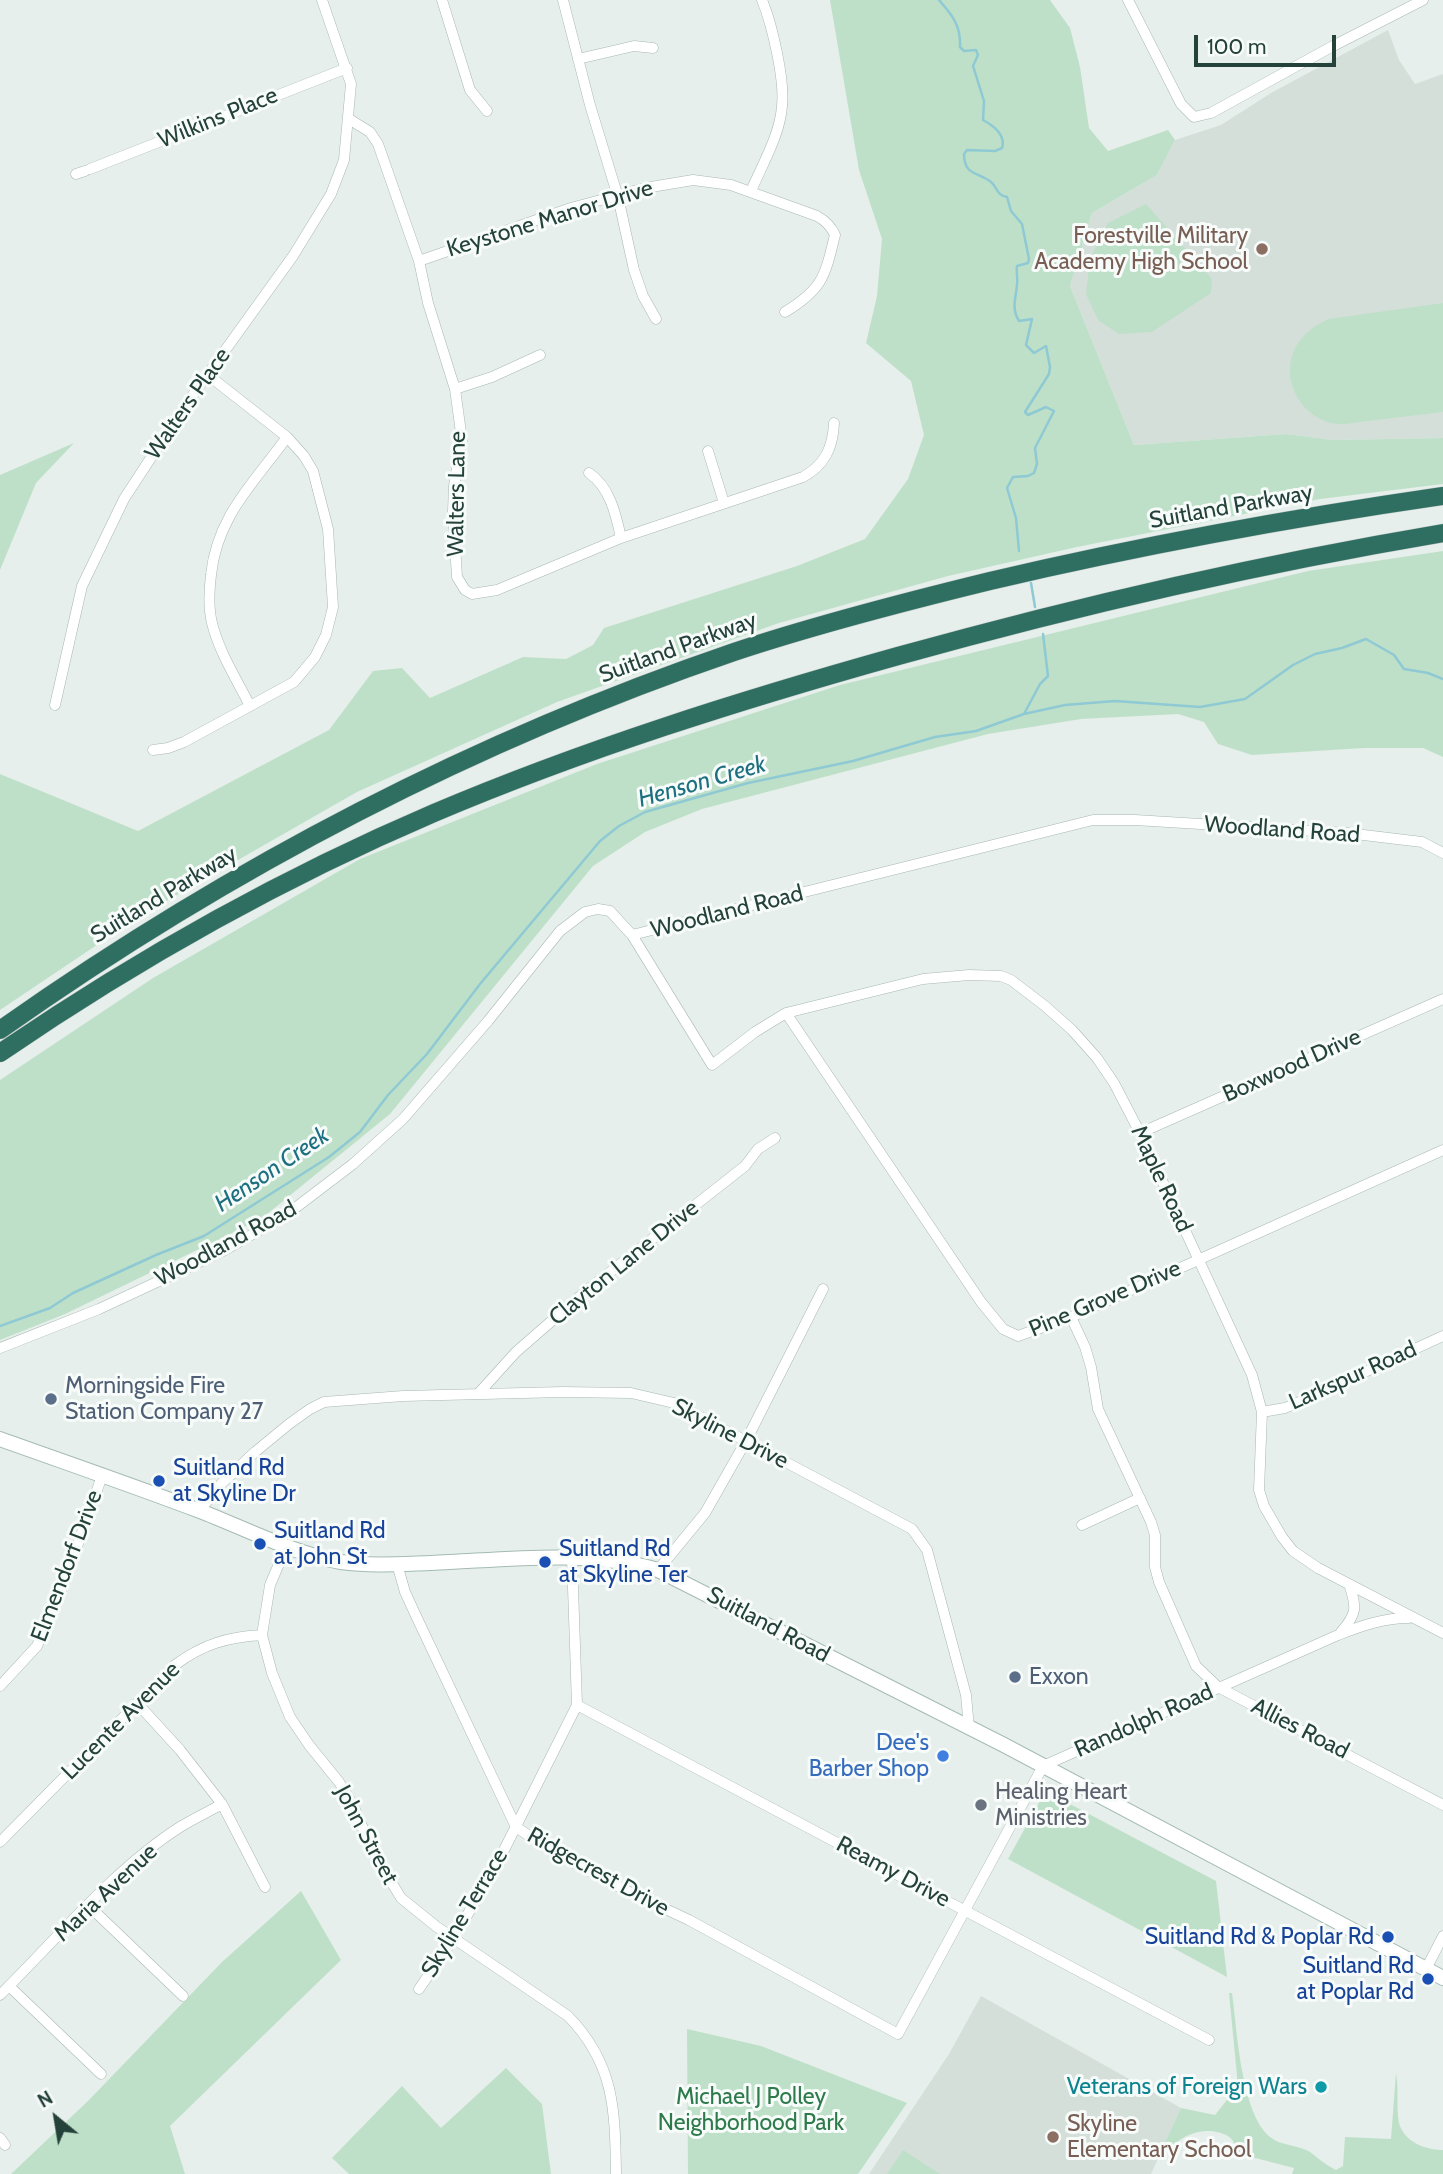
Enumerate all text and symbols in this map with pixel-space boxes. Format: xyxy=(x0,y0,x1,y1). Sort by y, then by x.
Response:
scale bar xyxy=(1198,21,1340,65)
text: 100 m xyxy=(1207,34,1266,59)
street label: Wilkins Place xyxy=(154,82,282,154)
street label: Keystone Manor Drive xyxy=(444,174,656,264)
place label: Forestville Military Academy High School xyxy=(1034,222,1248,276)
marker: Forestville Military Academy High School xyxy=(1254,241,1270,257)
street label: Walters Place xyxy=(139,343,237,465)
street label: Walters Lane xyxy=(442,431,472,557)
street label: Suitland Parkway xyxy=(1147,479,1315,535)
street label: Suitland Parkway xyxy=(596,607,760,689)
water label: Henson Creek xyxy=(635,750,769,814)
street label: Woodland Road xyxy=(1203,811,1361,849)
street label: Suitland Parkway xyxy=(86,841,242,949)
street label: Woodland Road xyxy=(648,880,806,944)
street label: Boxwood Drive xyxy=(1219,1023,1365,1109)
water label: Henson Creek xyxy=(209,1121,335,1219)
street label: Maple Road xyxy=(1124,1121,1198,1237)
street label: Clayton Lane Drive xyxy=(544,1194,704,1332)
street label: Woodland Road xyxy=(151,1195,301,1293)
street label: Pine Grove Drive xyxy=(1025,1255,1185,1343)
street label: Larkspur Road xyxy=(1285,1336,1421,1416)
place label: Morningside Fire Station Company 27 xyxy=(65,1372,263,1426)
marker: Morningside Fire Station Company 27 xyxy=(43,1391,59,1407)
street label: Skyline Drive xyxy=(667,1393,793,1475)
place label: Suitland Rd at Skyline Dr xyxy=(173,1454,296,1508)
marker: Suitland Rd at Skyline Dr xyxy=(151,1473,167,1489)
street label: Elmendorf Drive xyxy=(25,1486,109,1646)
place label: Suitland Rd at John St xyxy=(274,1517,385,1571)
place label: Suitland Rd at Skyline Ter xyxy=(559,1535,688,1589)
marker: Suitland Rd at John St xyxy=(252,1536,268,1552)
marker: Suitland Rd at Skyline Ter xyxy=(537,1554,553,1570)
street label: Suitland Road xyxy=(702,1581,834,1669)
street label: Lucente Avenue xyxy=(56,1656,186,1786)
place label: Exxon xyxy=(1029,1663,1089,1691)
marker: Exxon xyxy=(1007,1669,1023,1685)
street label: Randolph Road xyxy=(1070,1678,1218,1764)
street label: Allies Road xyxy=(1246,1693,1354,1765)
place label: Dee's Barber Shop xyxy=(809,1729,929,1783)
marker: Dee's Barber Shop xyxy=(935,1748,951,1764)
place label: Healing Heart Ministries xyxy=(995,1778,1127,1832)
street label: John Street xyxy=(329,1781,403,1889)
marker: Healing Heart Ministries xyxy=(973,1797,989,1813)
street label: Ridgecrest Drive xyxy=(522,1822,674,1922)
street label: Reamy Drive xyxy=(832,1831,954,1913)
street label: Maria Avenue xyxy=(49,1838,163,1948)
street label: Skyline Terrace xyxy=(416,1844,514,1982)
place label: Suitland Rd & Poplar Rd xyxy=(1145,1923,1374,1951)
marker: Suitland Rd & Poplar Rd xyxy=(1380,1929,1396,1945)
place label: Suitland Rd at Poplar Rd xyxy=(1297,1952,1414,2006)
marker: Suitland Rd at Poplar Rd xyxy=(1420,1971,1436,1987)
place label: Veterans of Foreign Wars xyxy=(1067,2073,1307,2101)
marker: Veterans of Foreign Wars xyxy=(1313,2079,1329,2095)
north arrow xyxy=(21,2083,91,2153)
park label: Michael J Polley Neighborhood Park xyxy=(658,2083,844,2137)
text: N xyxy=(34,2086,57,2113)
place label: Skyline Elementary School xyxy=(1067,2110,1251,2164)
marker: Skyline Elementary School xyxy=(1045,2129,1061,2145)

